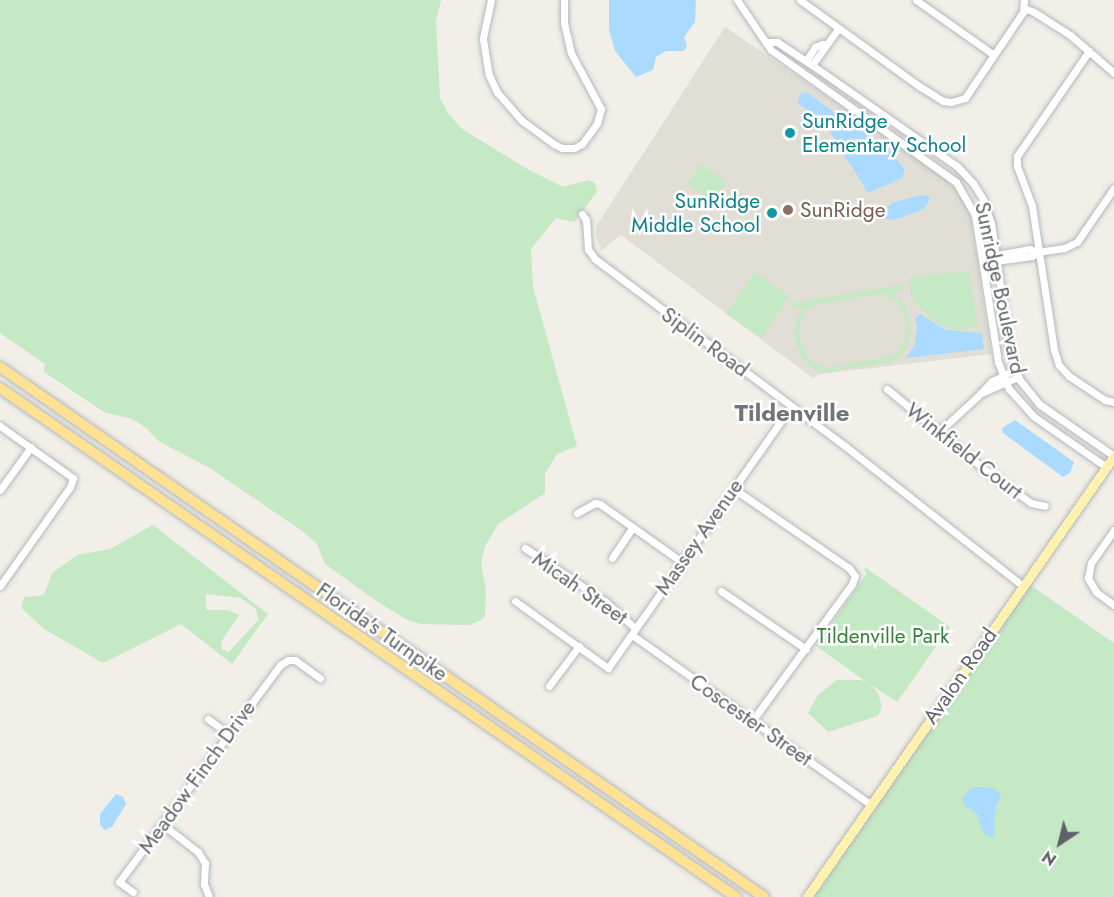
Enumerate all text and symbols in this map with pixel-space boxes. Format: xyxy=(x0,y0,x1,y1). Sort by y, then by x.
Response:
place label: SunRidge Elementary School xyxy=(802,108,966,158)
marker: SunRidge Elementary School xyxy=(783,126,797,140)
place label: SunRidge Middle School xyxy=(631,188,760,238)
place label: SunRidge xyxy=(800,197,886,223)
street label: Sunridge Boulevard xyxy=(969,200,1031,376)
marker: SunRidge xyxy=(781,203,795,217)
marker: SunRidge Middle School xyxy=(765,206,779,220)
street label: Siplin Road xyxy=(656,302,754,382)
street label: Winkfield Court xyxy=(901,398,1027,504)
district label: Tildenville xyxy=(735,399,849,427)
street label: Massey Avenue xyxy=(650,474,748,600)
street label: Micah Street xyxy=(528,546,632,630)
street label: Florida's Turnpike xyxy=(312,577,452,687)
park label: Tildenville Park xyxy=(817,623,949,649)
street label: Avalon Road xyxy=(918,623,1002,729)
street label: Coscester Street xyxy=(685,669,817,771)
street label: Meadow Finch Drive xyxy=(133,696,261,858)
north arrow xyxy=(1030,813,1090,873)
text: N xyxy=(1038,845,1061,871)

